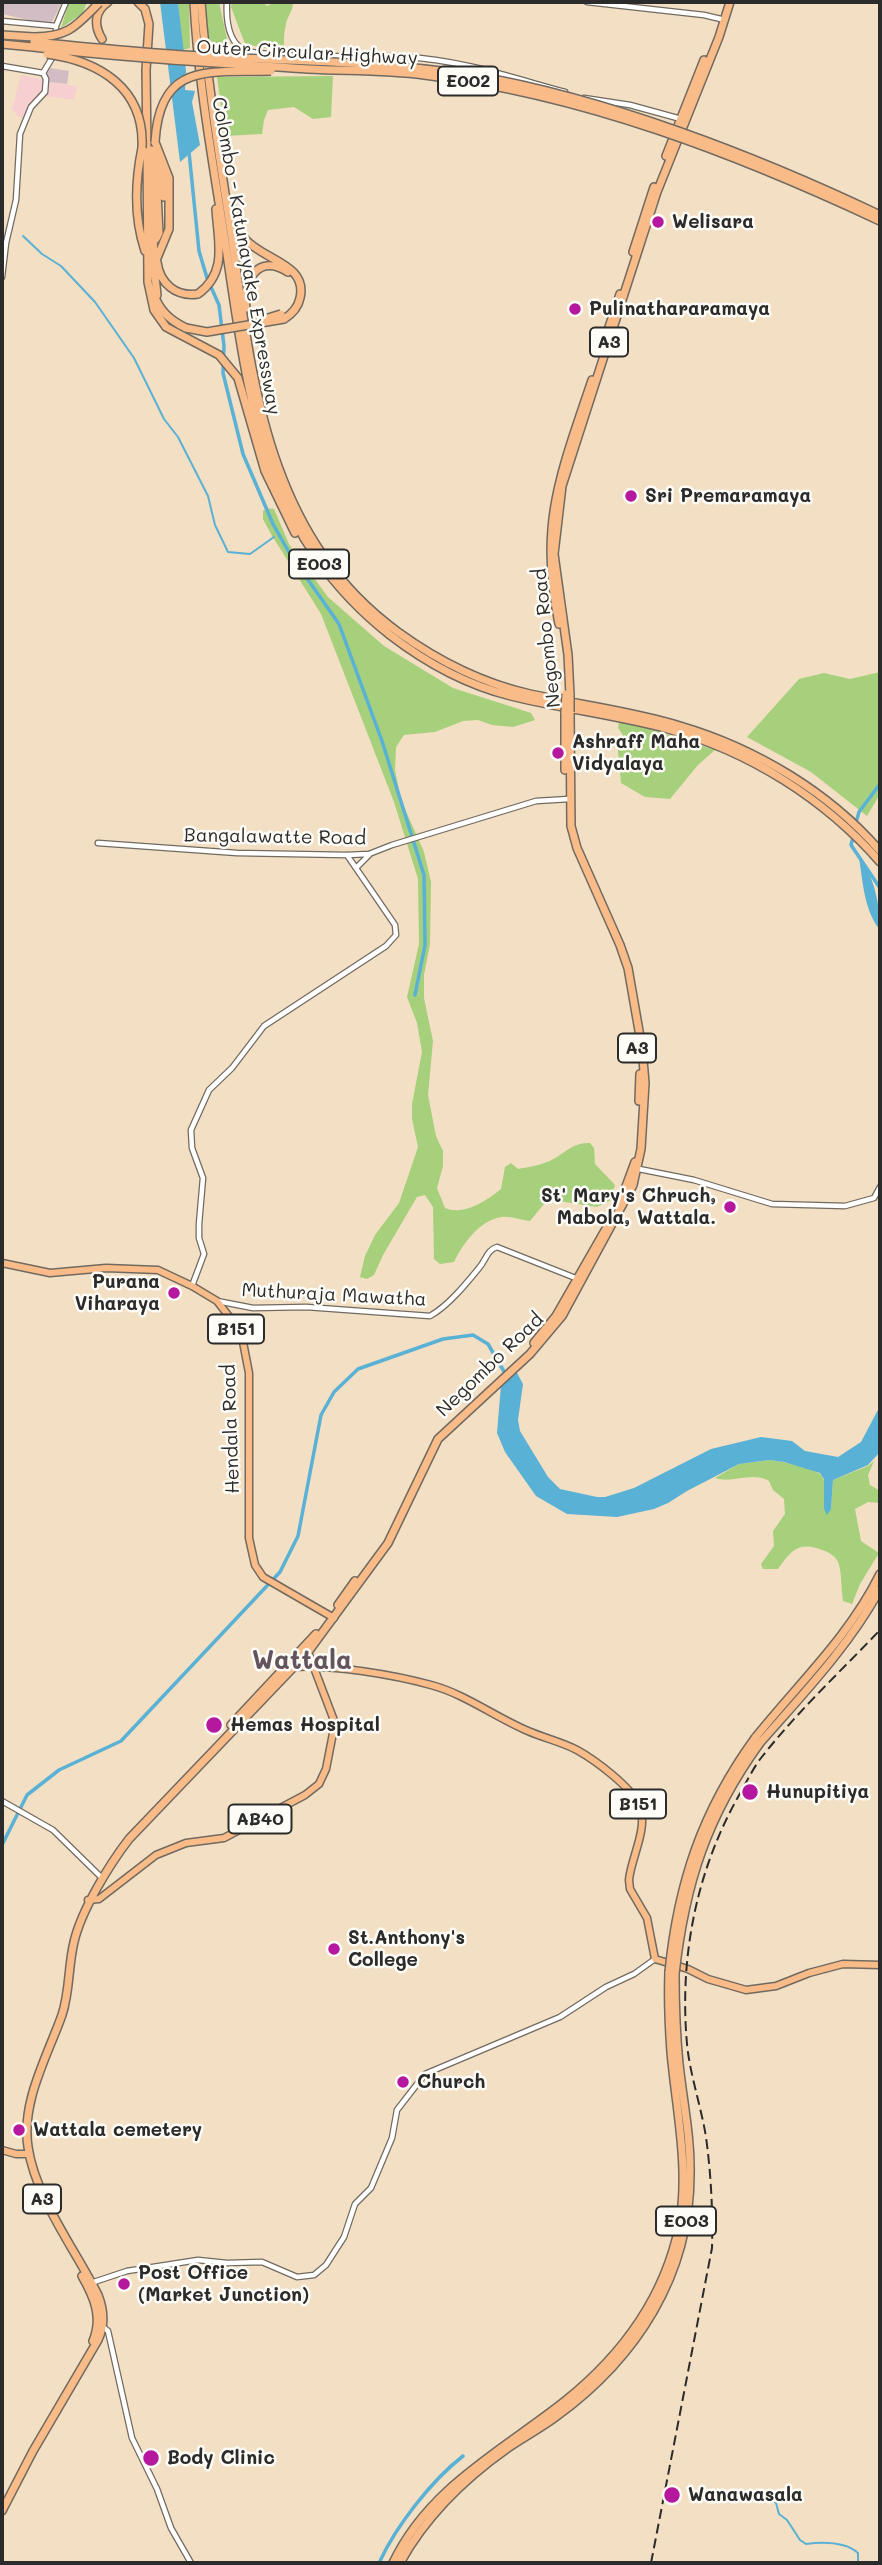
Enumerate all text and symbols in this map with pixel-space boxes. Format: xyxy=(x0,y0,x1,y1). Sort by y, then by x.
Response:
street label: Outer Circular Highway xyxy=(196,36,418,70)
road number: E002 xyxy=(438,66,498,96)
street label: Colombo - Katunayake Expressway xyxy=(207,95,285,417)
place label: Welisara xyxy=(672,211,754,233)
marker: Welisara xyxy=(650,214,666,230)
place label: Pulinathararamaya xyxy=(589,298,770,320)
marker: Pulinathararamaya xyxy=(567,301,583,317)
road number: A3 xyxy=(590,328,628,356)
place label: Sri Premaramaya xyxy=(645,485,811,507)
marker: Sri Premaramaya xyxy=(623,488,639,504)
road number: E003 xyxy=(289,550,349,578)
street label: Negombo Road xyxy=(528,567,566,709)
place label: Ashraff Maha Vidyalaya xyxy=(572,731,700,775)
marker: Ashraff Maha Vidyalaya xyxy=(550,745,566,761)
street label: Bangalawatte Road xyxy=(184,824,366,850)
road number: A3 xyxy=(618,1034,656,1063)
place label: St' Mary's Chruch, Mabola, Wattala. xyxy=(541,1185,716,1229)
marker: St' Mary's Chruch, Mabola, Wattala. xyxy=(722,1199,738,1215)
place label: Purana Viharaya xyxy=(75,1271,160,1315)
street label: Muthuraja Mawatha xyxy=(241,1279,427,1311)
marker: Purana Viharaya xyxy=(166,1285,182,1301)
street label: Negombo Road xyxy=(432,1308,548,1422)
road number: B151 xyxy=(208,1314,264,1344)
street label: Hendala Road xyxy=(217,1364,245,1494)
district label: Wattala xyxy=(252,1645,352,1677)
place label: Hemas Hospital xyxy=(230,1714,380,1736)
marker: Hemas Hospital xyxy=(204,1715,224,1735)
place label: Hunupitiya xyxy=(766,1781,869,1803)
marker: Hunupitiya xyxy=(740,1782,760,1802)
road number: B151 xyxy=(610,1790,666,1818)
road number: AB40 xyxy=(229,1804,292,1833)
place label: St.Anthony's College xyxy=(348,1927,465,1971)
marker: St.Anthony's College xyxy=(326,1941,342,1957)
place label: Church xyxy=(417,2071,485,2093)
marker: Church xyxy=(395,2074,411,2090)
place label: Wattala cemetery xyxy=(33,2119,202,2141)
marker: Wattala cemetery xyxy=(11,2122,27,2138)
road number: A3 xyxy=(23,2185,61,2214)
road number: E003 xyxy=(656,2206,716,2236)
place label: Post Office (Market Junction) xyxy=(138,2262,309,2306)
marker: Post Office (Market Junction) xyxy=(116,2276,132,2292)
place label: Body Clinic xyxy=(167,2447,275,2469)
marker: Body Clinic xyxy=(141,2448,161,2468)
place label: Wanawasala xyxy=(688,2484,803,2506)
marker: Wanawasala xyxy=(662,2485,682,2505)

